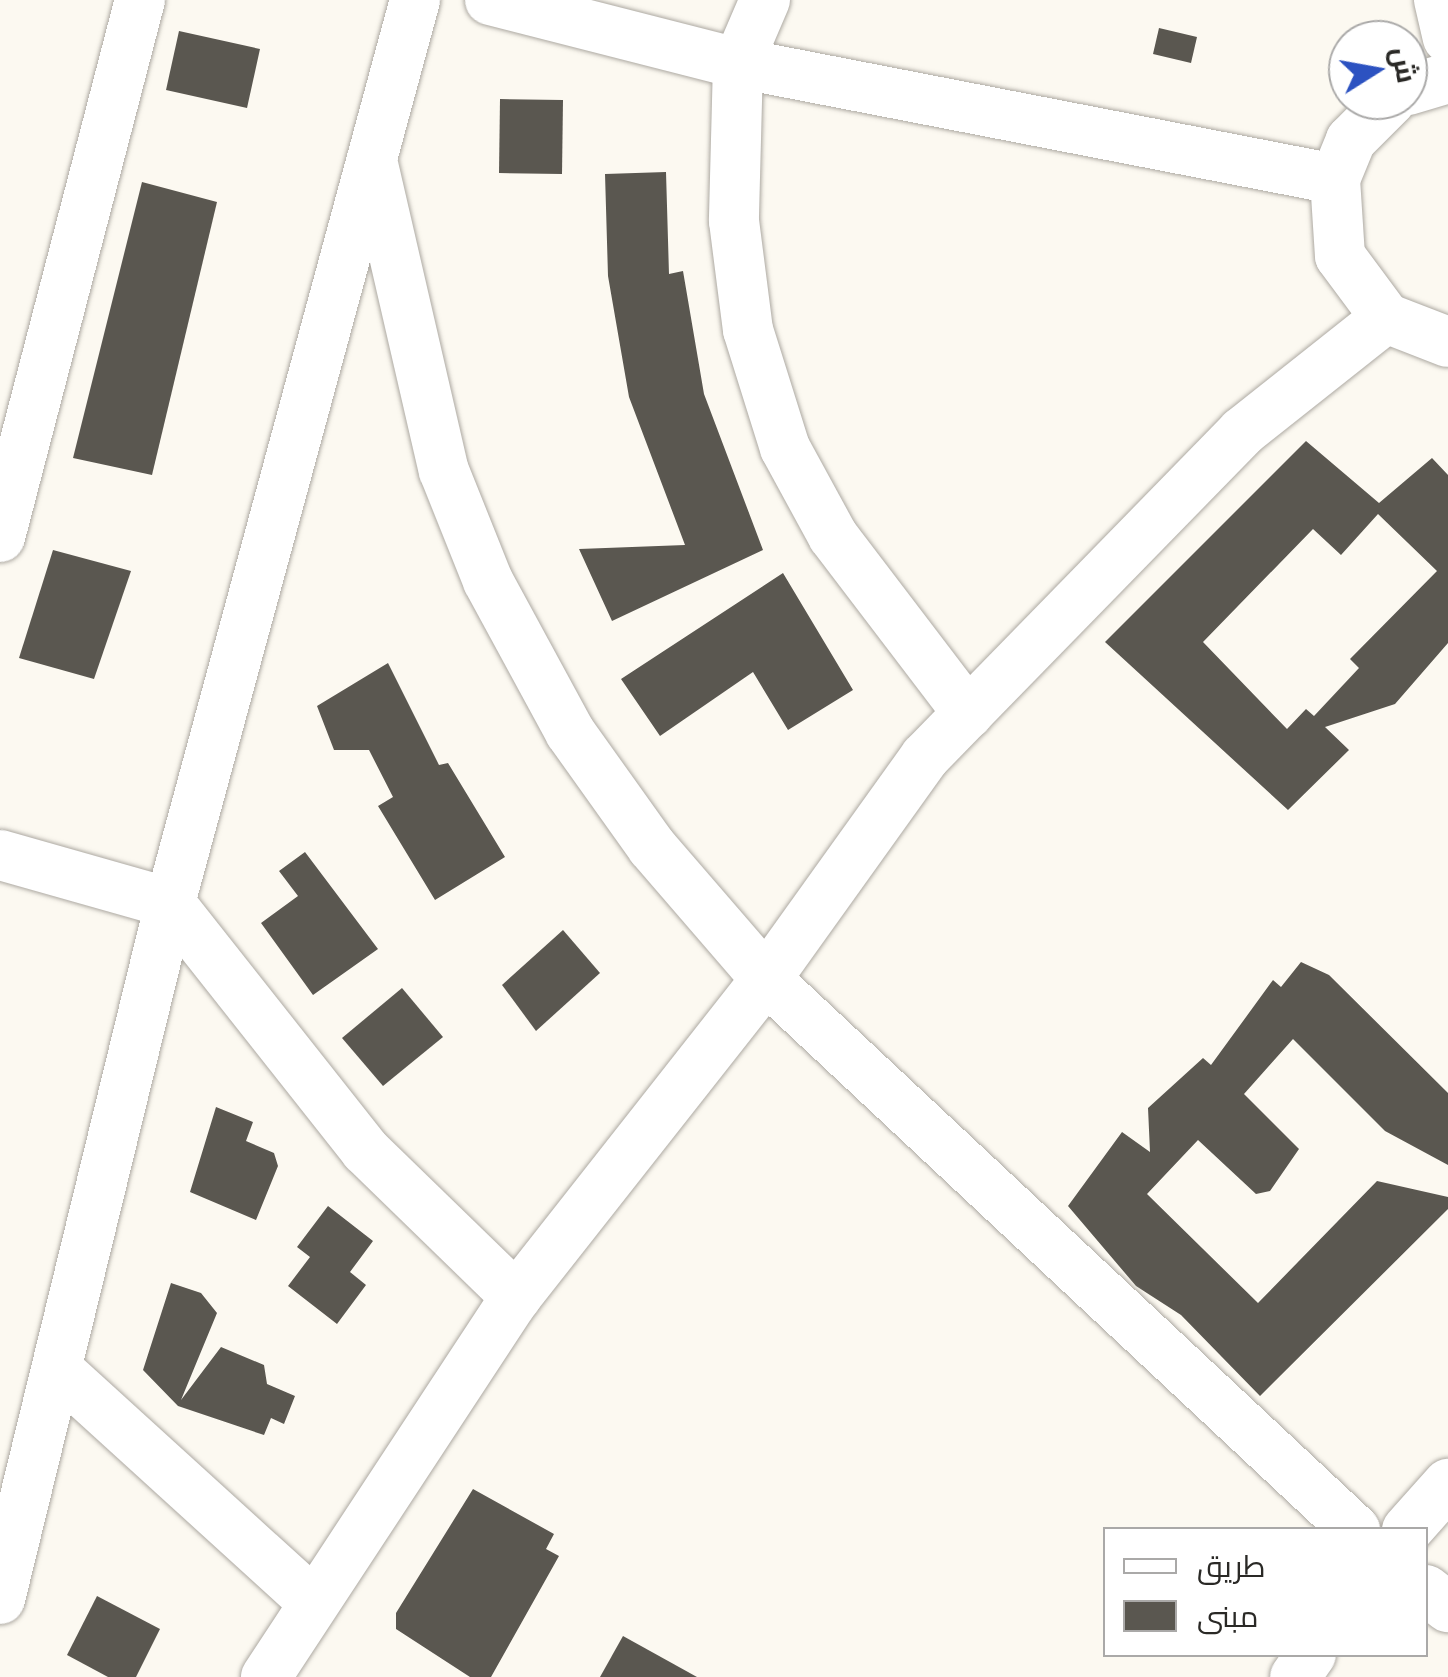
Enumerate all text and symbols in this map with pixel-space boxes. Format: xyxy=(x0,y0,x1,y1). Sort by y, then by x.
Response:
north arrow xyxy=(1328,20,1428,120)
text: ش xyxy=(1385,44,1426,86)
legend xyxy=(1103,1527,1428,1657)
text: طريق xyxy=(1197,1547,1266,1583)
text: مبنى xyxy=(1197,1597,1258,1633)

